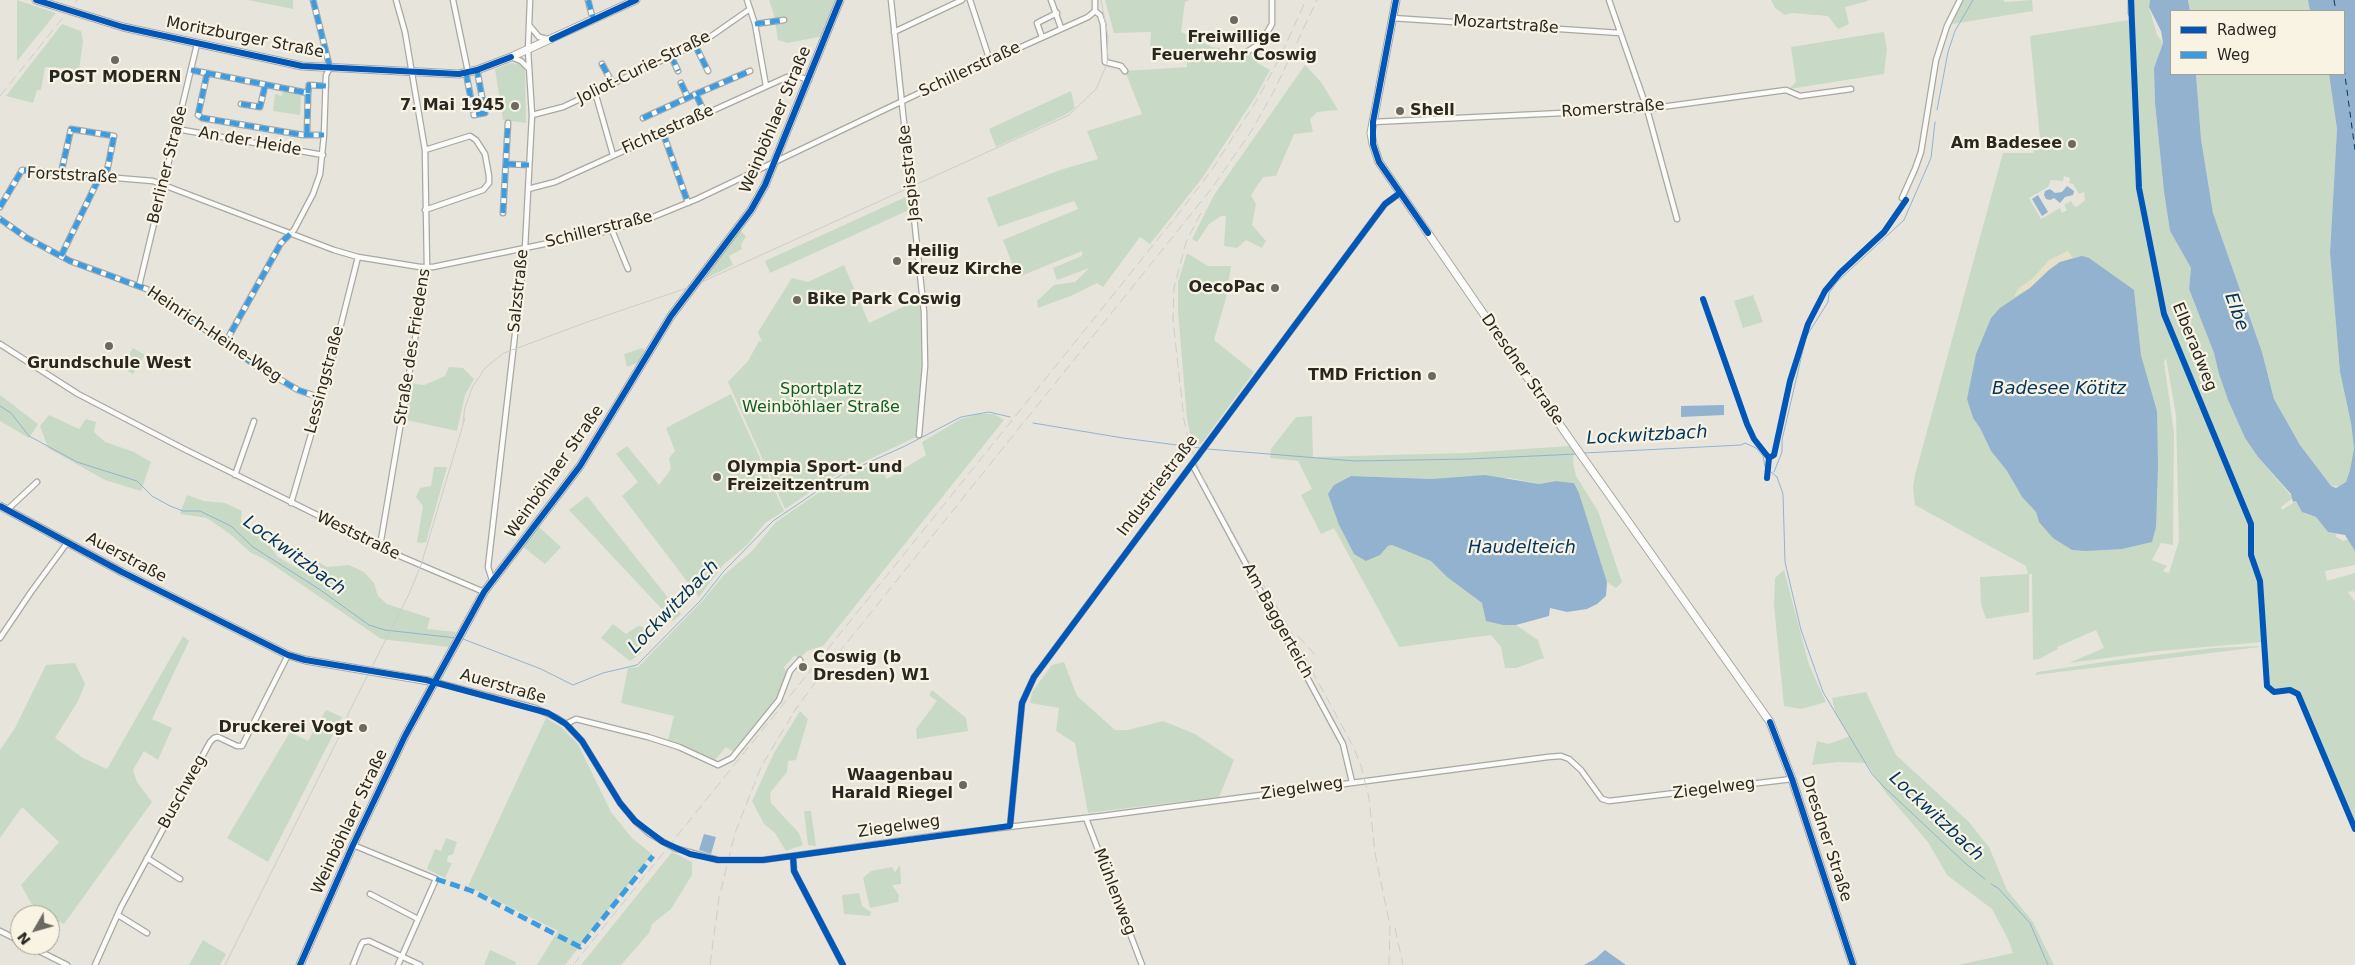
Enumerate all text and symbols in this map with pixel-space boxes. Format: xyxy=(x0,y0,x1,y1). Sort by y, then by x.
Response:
legend xyxy=(2170,10,2345,75)
street label: Mozartstraße xyxy=(1453,12,1559,38)
street label: Moritzburger Straße xyxy=(165,13,325,63)
marker: Freiwillige Feuerwehr Coswig xyxy=(1228,14,1240,26)
text: Radweg xyxy=(2217,21,2277,39)
street label: Joliot-Curie-Straße xyxy=(574,27,714,109)
place label: Freiwillige Feuerwehr Coswig xyxy=(1151,28,1317,66)
street label: Schillerstraße xyxy=(916,38,1024,102)
street label: Weinböhlaer Straße xyxy=(736,44,816,196)
text: Weg xyxy=(2217,46,2250,64)
marker: POST MODERN xyxy=(109,54,121,66)
place label: POST MODERN xyxy=(49,68,181,88)
place label: 7. Mai 1945 xyxy=(400,96,505,116)
street label: Romerstraße xyxy=(1561,96,1665,122)
marker: 7. Mai 1945 xyxy=(509,100,521,112)
street label: Fichtestraße xyxy=(619,101,717,159)
place label: Shell xyxy=(1410,101,1455,121)
street label: Berliner Straße xyxy=(144,104,192,226)
marker: Shell xyxy=(1394,105,1406,117)
street label: An der Heide xyxy=(197,124,303,160)
street label: Jaspisstraße xyxy=(895,124,925,222)
place label: Am Badesee xyxy=(1951,134,2062,154)
marker: Am Badesee xyxy=(2066,138,2078,150)
street label: Forststraße xyxy=(26,164,118,188)
street label: Schillerstraße xyxy=(543,207,655,253)
place label: Heilig Kreuz Kirche xyxy=(907,242,1022,280)
street label: Salzstraße xyxy=(505,248,533,334)
marker: Heilig Kreuz Kirche xyxy=(891,255,903,267)
street label: Straße des Friedens xyxy=(391,267,435,427)
place label: OecoPac xyxy=(1188,278,1265,298)
marker: OecoPac xyxy=(1269,282,1281,294)
street label: Heinrich-Heine-Weg xyxy=(143,283,285,387)
place label: Bike Park Coswig xyxy=(807,290,961,310)
water label: Elbe xyxy=(2219,290,2253,334)
marker: Bike Park Coswig xyxy=(791,294,803,306)
street label: Elberadweg xyxy=(2167,300,2221,394)
street label: Dresdner Straße xyxy=(1476,311,1568,429)
street label: Lessingstraße xyxy=(301,324,349,436)
marker: Grundschule West xyxy=(103,340,115,352)
place label: Grundschule West xyxy=(27,354,191,374)
place label: TMD Friction xyxy=(1308,366,1422,386)
marker: TMD Friction xyxy=(1426,370,1438,382)
water label: Badesee Kötitz xyxy=(1992,378,2126,400)
park label: Sportplatz Weinböhlaer Straße xyxy=(742,380,900,418)
street label: Weinböhlaer Straße xyxy=(502,402,608,542)
water label: Lockwitzbach xyxy=(1586,422,1708,450)
street label: Industriestraße xyxy=(1114,432,1202,540)
place label: Olympia Sport- und Freizeitzentrum xyxy=(727,458,902,496)
marker: Olympia Sport- und Freizeitzentrum xyxy=(711,471,723,483)
street label: Weststraße xyxy=(313,508,403,564)
water label: Lockwitzbach xyxy=(239,512,349,600)
street label: Auerstraße xyxy=(82,529,170,587)
water label: Haudelteich xyxy=(1468,537,1576,559)
water label: Lockwitzbach xyxy=(624,556,724,658)
street label: Am Baggerteich xyxy=(1237,560,1317,682)
place label: Coswig (b Dresden) W1 xyxy=(813,648,930,686)
marker: Coswig (b Dresden) W1 xyxy=(797,661,809,673)
street label: Auerstraße xyxy=(458,666,548,708)
place label: Druckerei Vogt xyxy=(218,718,353,738)
marker: Druckerei Vogt xyxy=(357,722,369,734)
street label: Weinböhlaer Straße xyxy=(308,746,392,898)
street label: Buschweg xyxy=(155,752,211,832)
place label: Waagenbau Harald Riegel xyxy=(831,766,953,804)
water label: Lockwitzbach xyxy=(1884,768,1988,866)
street label: Ziegelweg xyxy=(1260,774,1344,804)
street label: Ziegelweg xyxy=(1672,774,1756,804)
street label: Dresdner Straße xyxy=(1797,774,1855,904)
marker: Waagenbau Harald Riegel xyxy=(957,779,969,791)
street label: Ziegelweg xyxy=(857,812,941,842)
street label: Mühlenweg xyxy=(1089,846,1139,938)
north arrow xyxy=(10,905,60,955)
text: N xyxy=(14,929,34,948)

